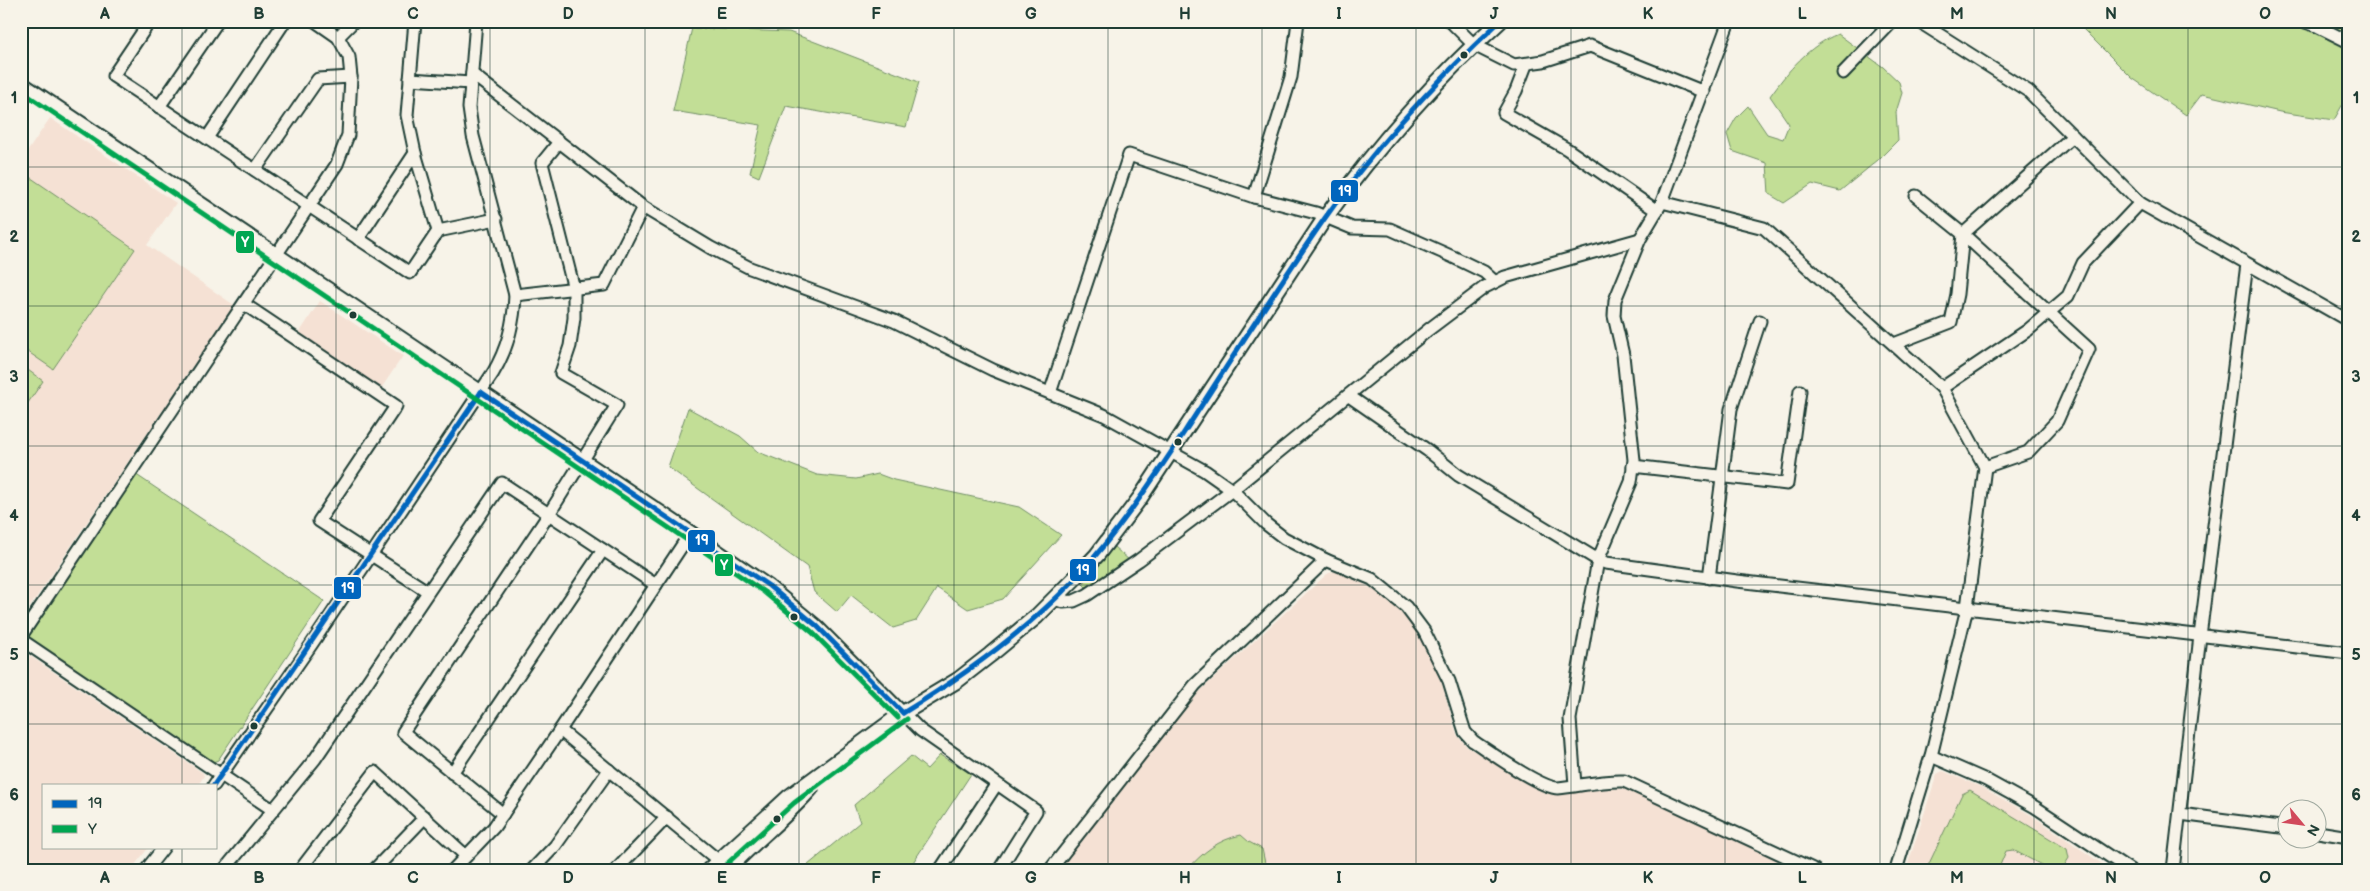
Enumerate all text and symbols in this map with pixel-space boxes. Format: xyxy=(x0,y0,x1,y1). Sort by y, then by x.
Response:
text: A xyxy=(99,5,110,24)
text: B xyxy=(253,5,265,24)
text: C xyxy=(407,5,419,24)
text: D xyxy=(562,5,574,24)
text: E xyxy=(717,5,727,24)
text: F xyxy=(871,5,881,24)
text: G xyxy=(1025,5,1037,24)
text: H xyxy=(1179,5,1191,24)
text: I xyxy=(1336,5,1342,24)
text: J xyxy=(1490,5,1499,24)
text: K xyxy=(1643,5,1654,24)
text: L xyxy=(1797,5,1807,24)
text: M xyxy=(1950,5,1964,24)
text: N xyxy=(2105,5,2117,24)
text: O xyxy=(2259,5,2271,24)
unlabelled marker xyxy=(1459,50,1469,60)
text: 1 xyxy=(11,89,17,108)
text: 1 xyxy=(2353,89,2359,108)
line badge: 19 xyxy=(1330,179,1359,203)
text: 19 xyxy=(1338,183,1352,200)
text: 2 xyxy=(9,228,19,247)
text: 2 xyxy=(2351,228,2361,247)
line badge: Y xyxy=(235,230,255,254)
text: Y xyxy=(241,234,250,251)
unlabelled marker xyxy=(348,310,358,320)
text: 3 xyxy=(9,368,19,387)
text: 3 xyxy=(2351,368,2361,387)
unlabelled marker xyxy=(1173,437,1183,447)
text: 4 xyxy=(9,507,19,526)
text: 4 xyxy=(2351,507,2361,526)
line badge: 19 xyxy=(687,529,716,553)
text: 19 xyxy=(695,532,709,549)
line badge: Y xyxy=(714,553,734,577)
text: Y xyxy=(720,557,729,574)
line badge: 19 xyxy=(1069,558,1097,582)
text: 19 xyxy=(1076,562,1090,579)
line badge: 19 xyxy=(333,576,362,600)
text: 19 xyxy=(341,580,355,597)
unlabelled marker xyxy=(789,612,799,622)
text: 5 xyxy=(9,646,19,665)
text: 5 xyxy=(2351,646,2361,665)
unlabelled marker xyxy=(249,721,259,731)
legend xyxy=(42,784,218,848)
text: 6 xyxy=(9,786,19,805)
text: 6 xyxy=(2351,786,2361,805)
text: 19 xyxy=(88,794,102,813)
north arrow xyxy=(2278,798,2328,848)
unlabelled marker xyxy=(772,814,782,824)
text: Y xyxy=(87,820,97,839)
text: N xyxy=(2303,821,2323,839)
text: A xyxy=(99,869,110,888)
text: B xyxy=(253,869,265,888)
text: C xyxy=(407,869,419,888)
text: D xyxy=(562,869,574,888)
text: E xyxy=(717,869,727,888)
text: F xyxy=(871,869,881,888)
text: G xyxy=(1025,869,1037,888)
text: H xyxy=(1179,869,1191,888)
text: I xyxy=(1336,869,1342,888)
text: J xyxy=(1490,869,1499,888)
text: K xyxy=(1643,869,1654,888)
text: L xyxy=(1797,869,1807,888)
text: M xyxy=(1950,869,1964,888)
text: N xyxy=(2105,869,2117,888)
text: O xyxy=(2259,869,2271,888)

